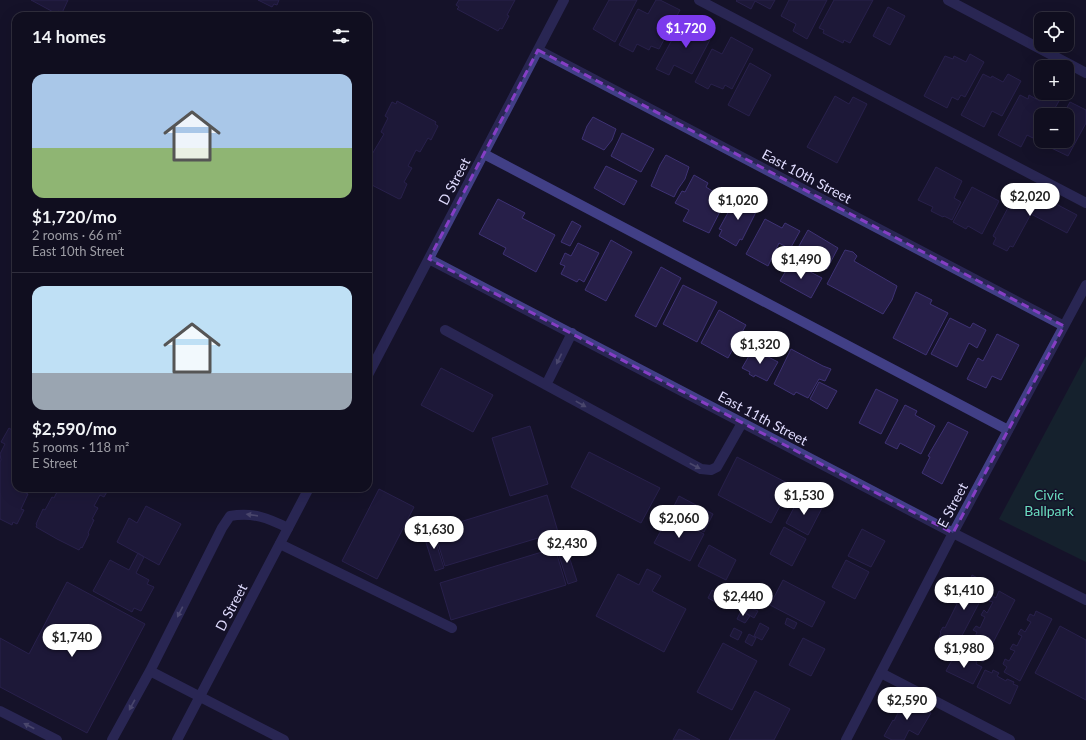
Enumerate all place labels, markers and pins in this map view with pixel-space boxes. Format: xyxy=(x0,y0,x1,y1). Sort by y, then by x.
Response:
pin: $1,720 xyxy=(653,15,719,49)
pin: $2,020 xyxy=(997,183,1063,217)
pin: $1,020 xyxy=(705,187,771,221)
pin: $1,490 xyxy=(768,246,834,280)
pin: $1,320 xyxy=(727,331,793,365)
pin: $1,530 xyxy=(771,482,837,516)
pin: $2,060 xyxy=(646,505,712,539)
pin: $1,630 xyxy=(401,516,467,550)
pin: $2,430 xyxy=(534,530,600,564)
pin: $1,410 xyxy=(931,577,997,611)
pin: $2,440 xyxy=(710,583,776,617)
pin: $1,740 xyxy=(39,624,105,658)
pin: $1,980 xyxy=(931,635,997,669)
pin: $2,590 xyxy=(874,687,940,721)

